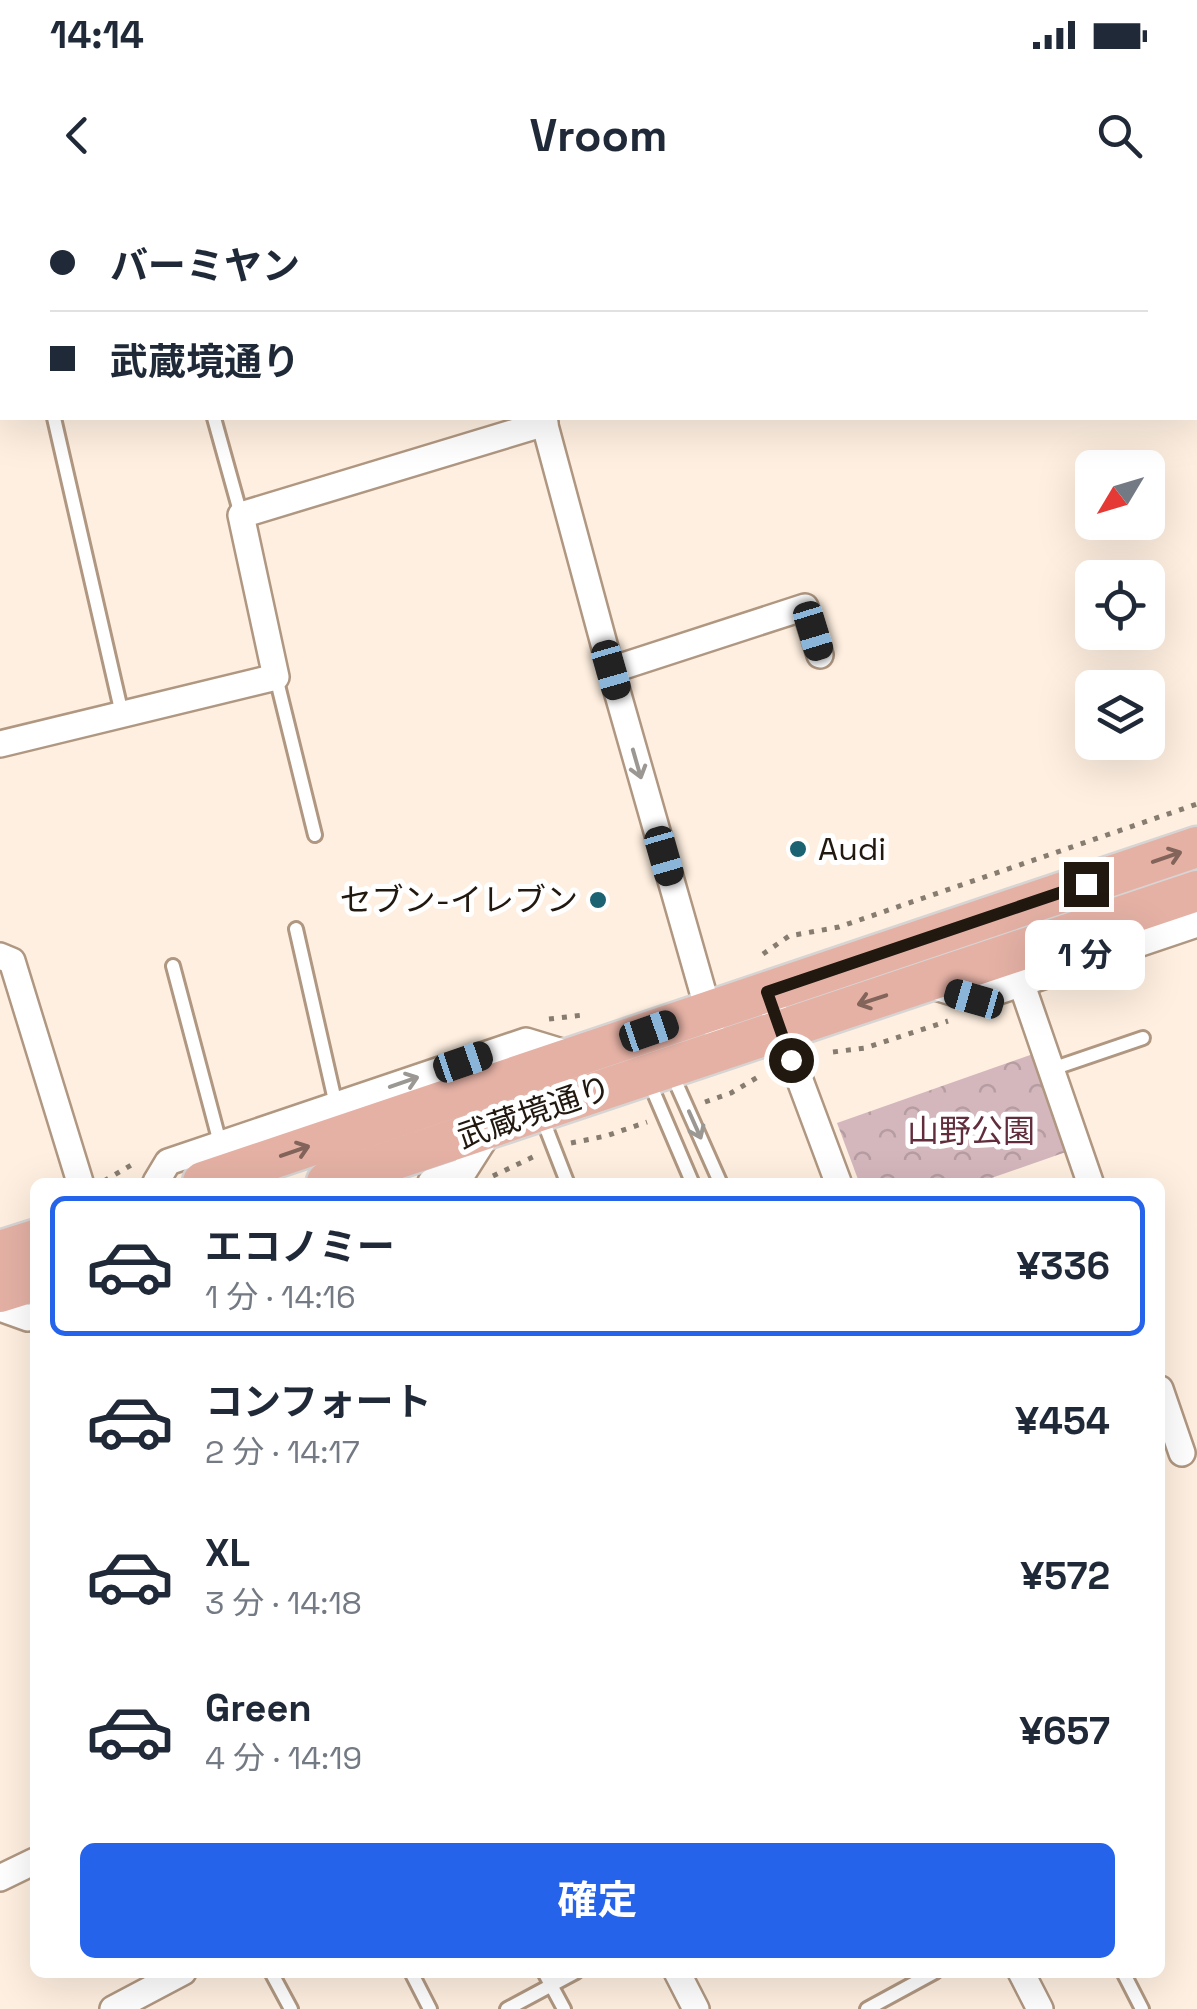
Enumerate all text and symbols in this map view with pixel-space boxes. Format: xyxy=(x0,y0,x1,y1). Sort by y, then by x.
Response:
text: 14:14 xyxy=(50,11,144,59)
text: Vroom xyxy=(530,107,667,164)
icon: back xyxy=(50,108,105,163)
icon: search xyxy=(1092,108,1147,163)
text: バーミヤン xyxy=(110,242,300,290)
text: 武蔵境通り xyxy=(110,338,300,386)
north arrow xyxy=(1075,450,1165,540)
map controls xyxy=(1075,450,1165,760)
button: locate xyxy=(1075,560,1165,650)
car xyxy=(790,598,836,664)
car xyxy=(588,637,634,703)
button: layers xyxy=(1075,670,1165,760)
one-way arrow xyxy=(629,748,648,779)
car xyxy=(641,823,687,889)
place label: Audi xyxy=(818,829,886,869)
marker: Audi xyxy=(787,838,809,860)
one-way arrow xyxy=(1150,847,1181,865)
route end xyxy=(1064,862,1109,907)
place label: セブン-イレブン xyxy=(339,880,578,920)
marker: セブン-イレブン xyxy=(587,889,609,911)
callout: 1 分 xyxy=(1026,919,1146,989)
text: 1 分 xyxy=(1058,935,1112,975)
car xyxy=(941,976,1007,1022)
one-way arrow xyxy=(857,992,889,1010)
car xyxy=(616,1007,682,1055)
car xyxy=(430,1038,496,1086)
route start xyxy=(769,1038,814,1083)
street label: 武蔵境通り xyxy=(452,1067,616,1157)
one-way arrow xyxy=(387,1072,419,1090)
one-way arrow xyxy=(687,1109,705,1140)
park label: 山野公園 xyxy=(907,1111,1035,1151)
one-way arrow xyxy=(278,1141,310,1159)
icon: car xyxy=(85,1221,175,1311)
text: エコノミー xyxy=(205,1223,395,1271)
text: ¥336 xyxy=(1017,1242,1110,1290)
text: 1 分 · 14:16 xyxy=(205,1277,355,1317)
icon: car xyxy=(85,1376,175,1466)
text: コンフォート xyxy=(205,1378,432,1426)
text: ¥454 xyxy=(1015,1397,1110,1445)
text: 2 分 · 14:17 xyxy=(205,1432,360,1472)
text: XL xyxy=(205,1529,250,1577)
icon: car xyxy=(85,1531,175,1621)
text: ¥572 xyxy=(1021,1552,1110,1600)
text: 3 分 · 14:18 xyxy=(205,1583,362,1623)
text: Green xyxy=(205,1684,312,1732)
icon: car xyxy=(85,1686,175,1776)
text: ¥657 xyxy=(1020,1707,1110,1755)
text: 4 分 · 14:19 xyxy=(205,1738,362,1778)
button: 確定 xyxy=(80,1843,1115,1958)

